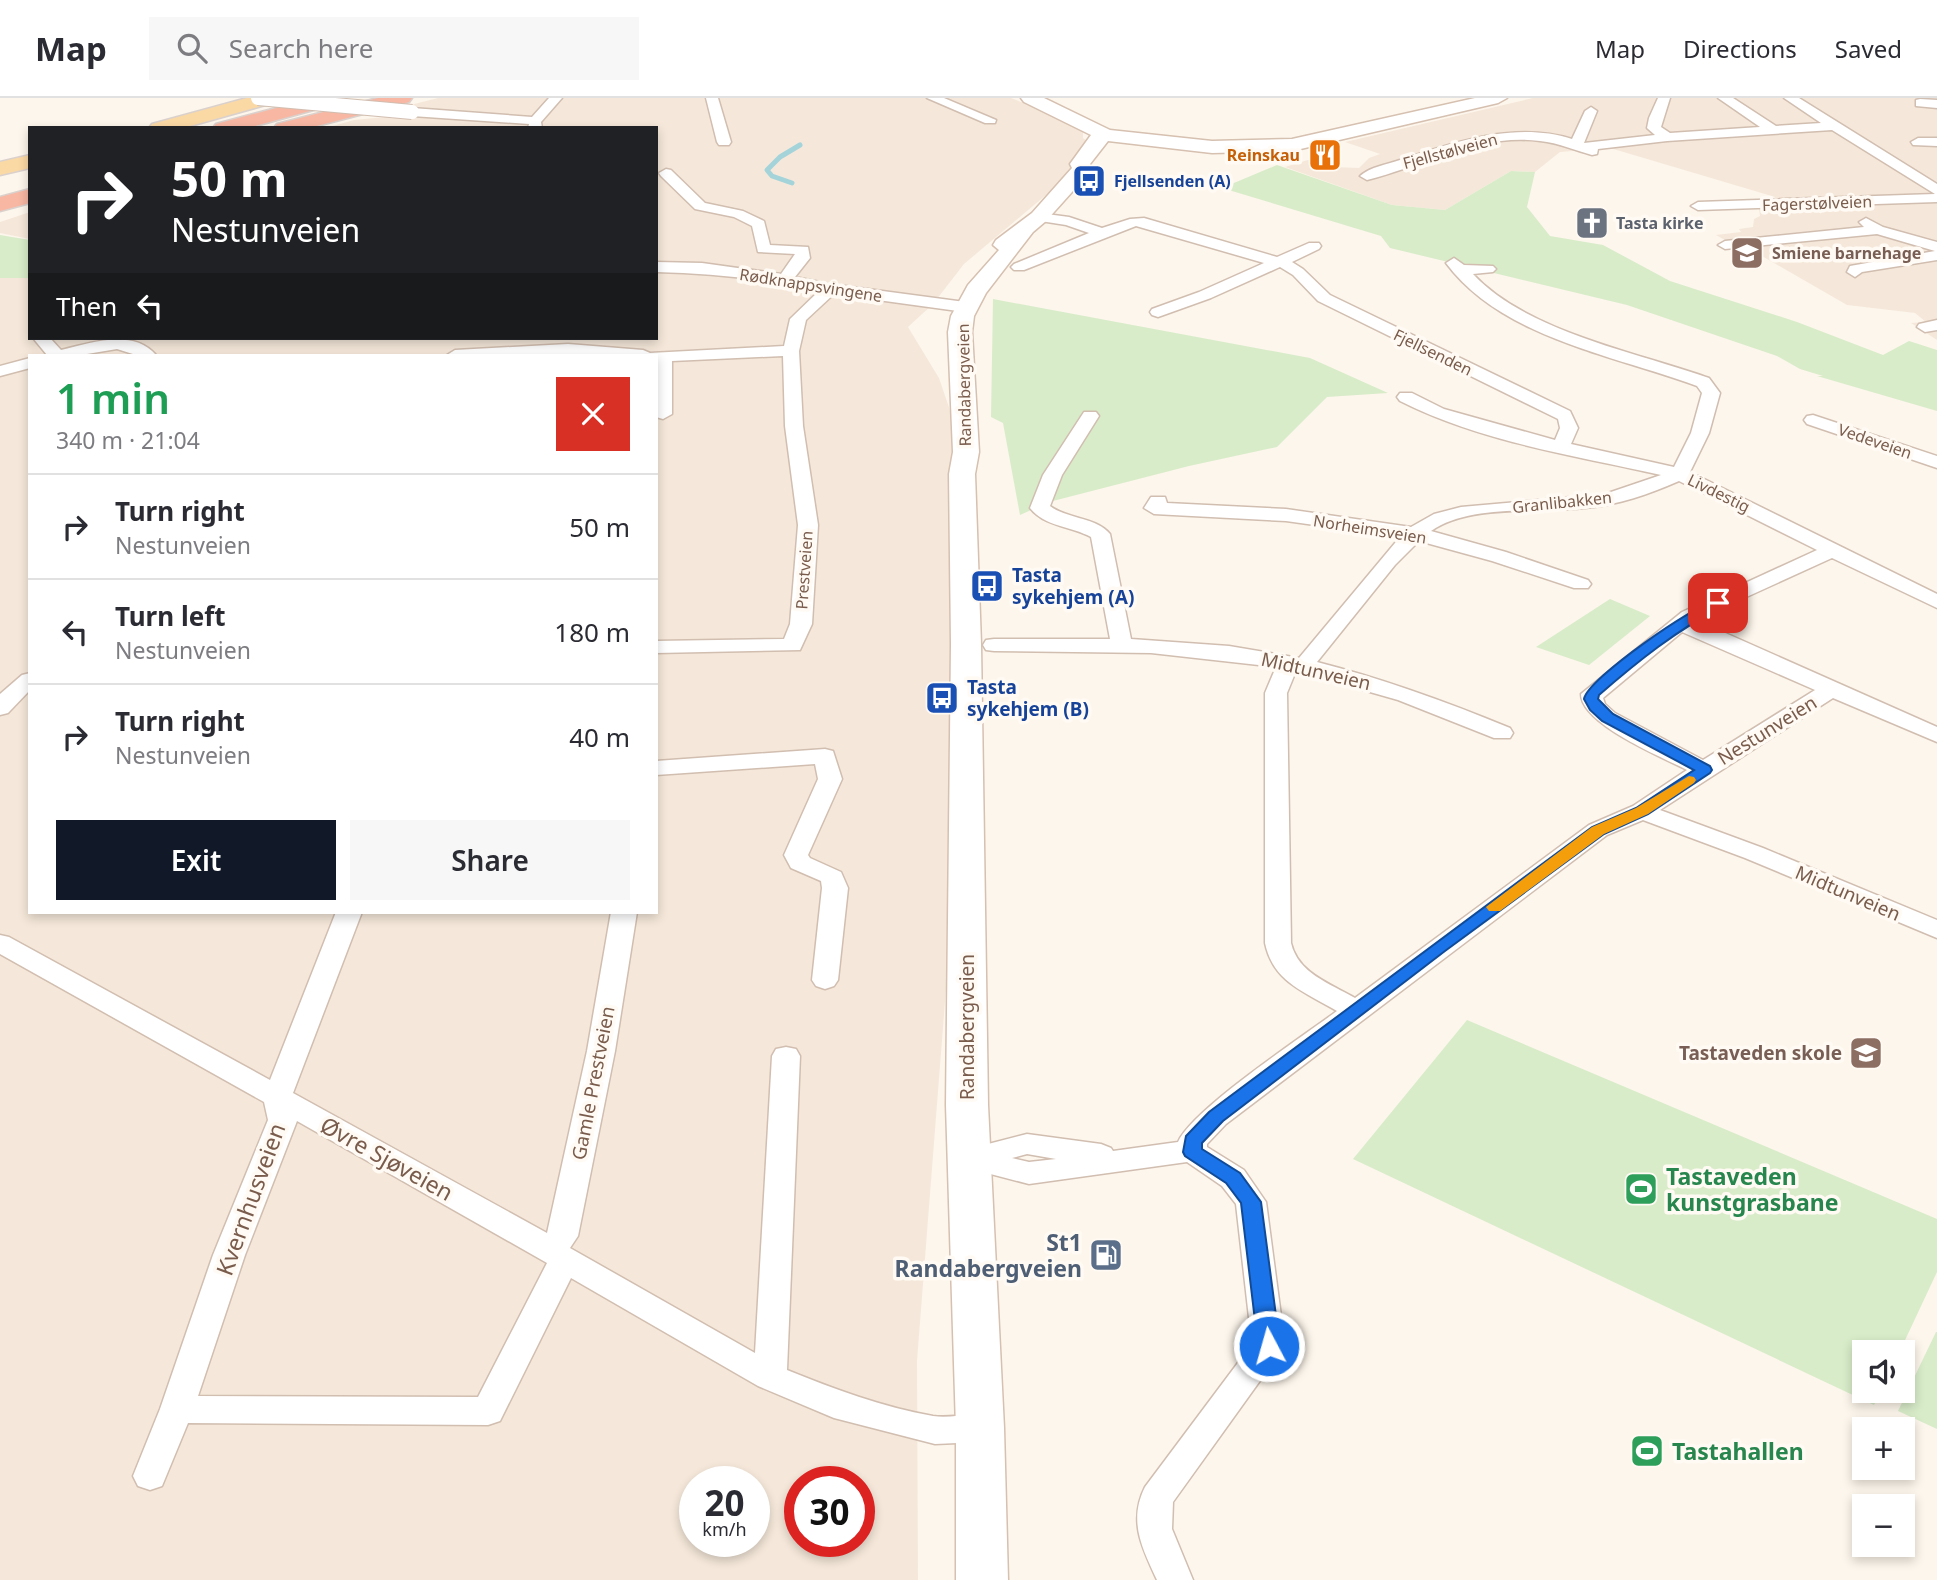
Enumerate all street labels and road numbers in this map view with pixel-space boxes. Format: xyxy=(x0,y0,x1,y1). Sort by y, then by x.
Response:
street label: Fjellstølveien xyxy=(1400,128,1500,174)
street label: Fagerstølveien xyxy=(1762,190,1872,216)
street label: Rødknappsvingene xyxy=(738,263,884,307)
street label: Randabergveien xyxy=(952,323,976,447)
street label: Fjellsenden xyxy=(1390,323,1476,381)
street label: Vedeveien xyxy=(1835,418,1915,464)
street label: Livdestig xyxy=(1684,468,1754,518)
street label: Granlibakken xyxy=(1511,486,1613,518)
street label: Norheimsveien xyxy=(1312,509,1428,549)
street label: Prestveien xyxy=(790,530,818,610)
street label: Midtunveien xyxy=(1259,646,1373,696)
street label: Nestunveien xyxy=(1712,689,1822,771)
street label: Midtunveien xyxy=(1791,859,1905,927)
street label: Randabergveien xyxy=(954,954,980,1100)
street label: Gamle Prestveien xyxy=(565,1004,621,1162)
street label: Øvre Sjøveien xyxy=(315,1108,459,1208)
street label: Kvernhusveien xyxy=(208,1118,292,1280)

